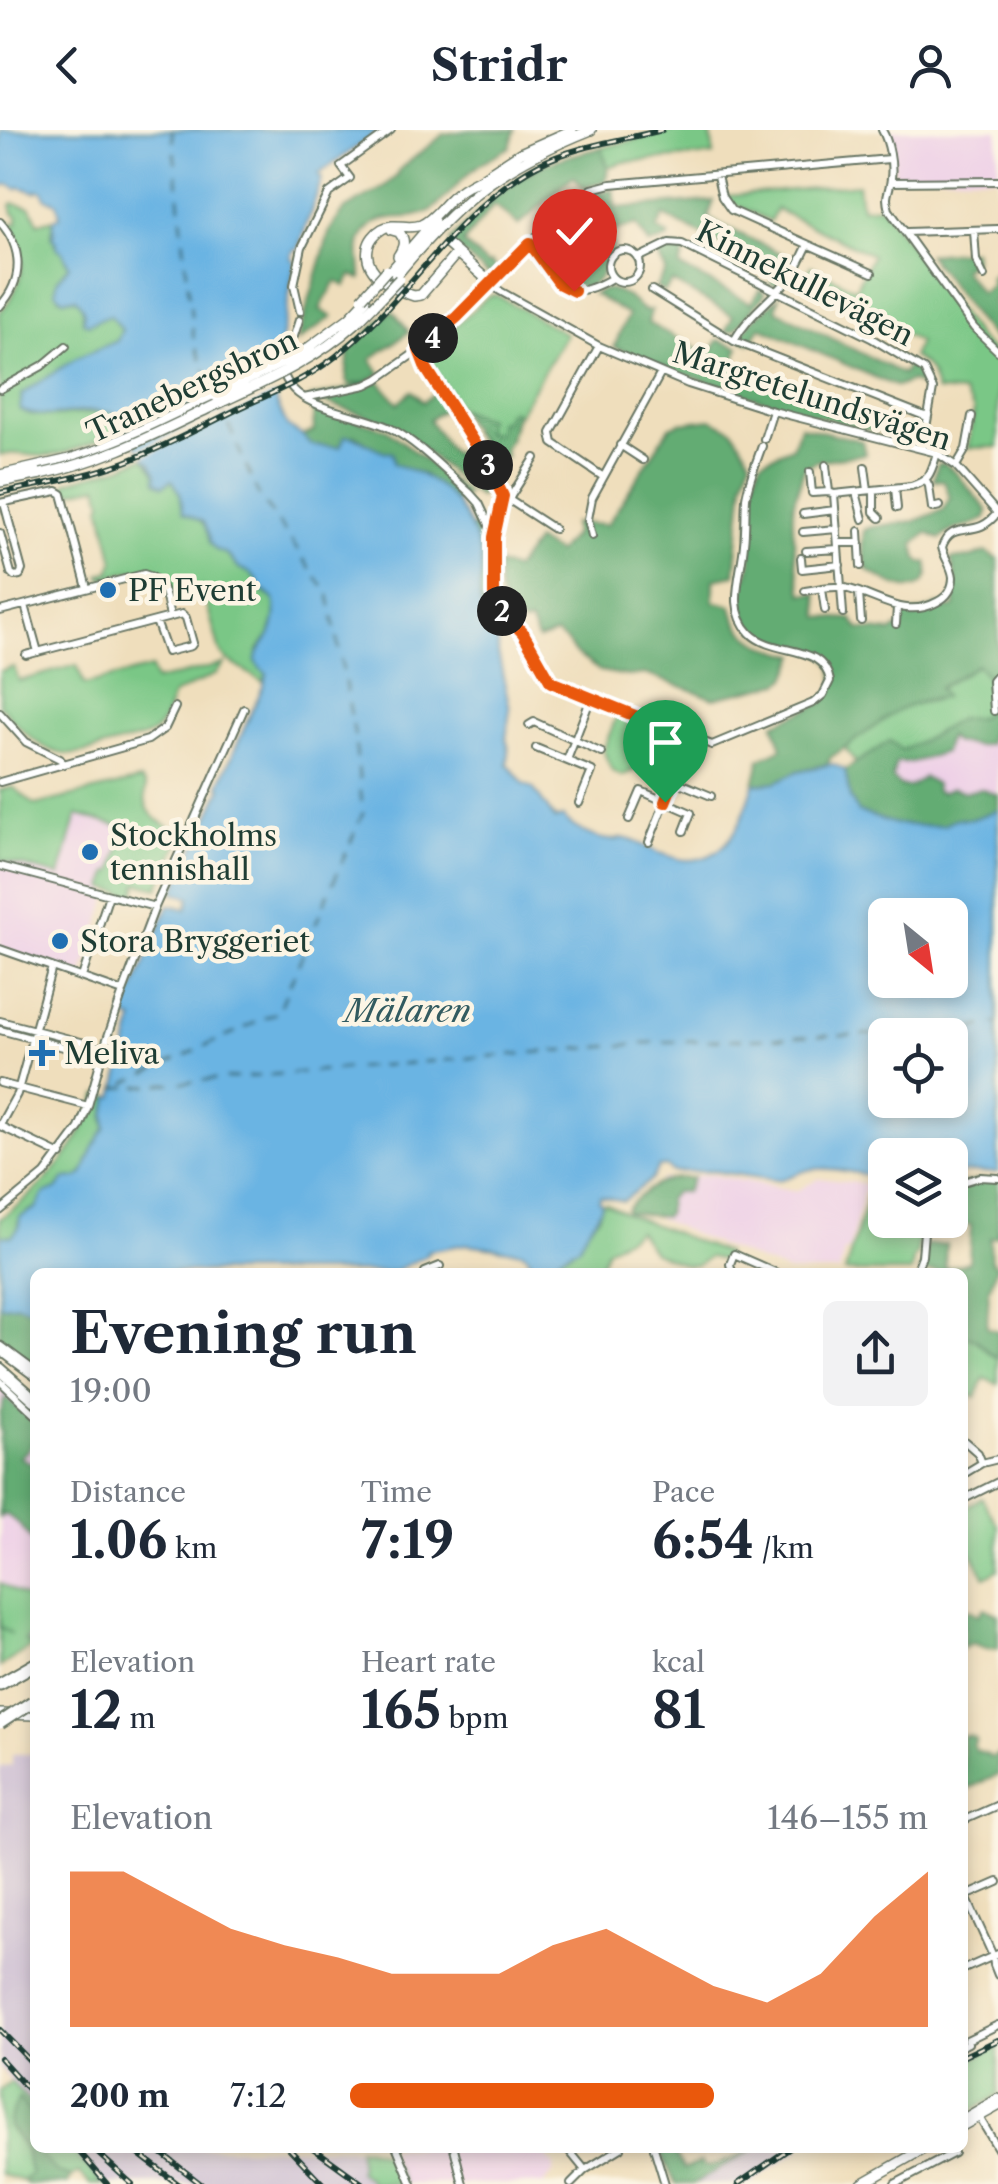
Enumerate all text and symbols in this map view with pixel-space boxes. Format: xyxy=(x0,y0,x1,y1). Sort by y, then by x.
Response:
text: Stridr xyxy=(431,37,567,93)
icon: back xyxy=(40,38,95,93)
icon: person xyxy=(903,38,958,93)
pin xyxy=(532,189,617,292)
icon: check xyxy=(547,204,602,259)
street label: Kinnekullevägen xyxy=(690,212,920,354)
pin: 4 xyxy=(408,313,458,363)
street label: Tranebergsbron xyxy=(81,321,303,451)
text: 4 xyxy=(425,321,441,355)
street label: Margretelundsvägen xyxy=(668,334,956,459)
pin: 3 xyxy=(463,440,513,490)
text: 3 xyxy=(480,448,496,482)
place label: PF Event xyxy=(128,572,257,609)
marker: PF Event xyxy=(97,579,119,601)
pin: 2 xyxy=(477,586,527,636)
text: 2 xyxy=(494,594,510,628)
pin xyxy=(623,700,708,803)
icon: arrive xyxy=(638,715,693,770)
place label: Stockholms tennishall xyxy=(110,817,277,888)
marker: Stockholms tennishall xyxy=(79,841,101,863)
north arrow xyxy=(868,898,968,998)
map controls xyxy=(868,898,968,1238)
place label: Stora Bryggeriet xyxy=(80,923,310,960)
marker: Stora Bryggeriet xyxy=(49,930,71,952)
water label: Mälaren xyxy=(341,991,471,1030)
button: locate xyxy=(868,1018,968,1118)
place label: Meliva xyxy=(64,1035,160,1072)
marker: Meliva xyxy=(29,1040,55,1066)
button: layers xyxy=(868,1138,968,1238)
text: Evening run xyxy=(70,1300,417,1367)
button: share xyxy=(823,1301,928,1406)
text: 19:00 xyxy=(70,1371,152,1410)
text: Distance xyxy=(70,1475,186,1509)
text: Time xyxy=(361,1475,432,1509)
text: Pace xyxy=(652,1475,715,1509)
text: 1.06 xyxy=(70,1509,167,1571)
text: 7:19 xyxy=(361,1509,454,1571)
text: 6:54 xyxy=(652,1509,754,1571)
text: km xyxy=(167,1531,217,1565)
text: /km xyxy=(754,1531,814,1565)
text: Elevation xyxy=(70,1645,195,1679)
text: Heart rate xyxy=(361,1645,496,1679)
text: kcal xyxy=(652,1645,705,1679)
text: 12 xyxy=(70,1679,122,1741)
text: 165 xyxy=(361,1679,441,1741)
text: 81 xyxy=(652,1679,705,1741)
text: m xyxy=(122,1701,156,1735)
text: bpm xyxy=(441,1701,509,1735)
text: Elevation xyxy=(70,1798,213,1837)
text: 146–155 m xyxy=(767,1798,928,1837)
text: 200 m xyxy=(70,2076,170,2115)
text: 7:12 xyxy=(230,2076,287,2115)

